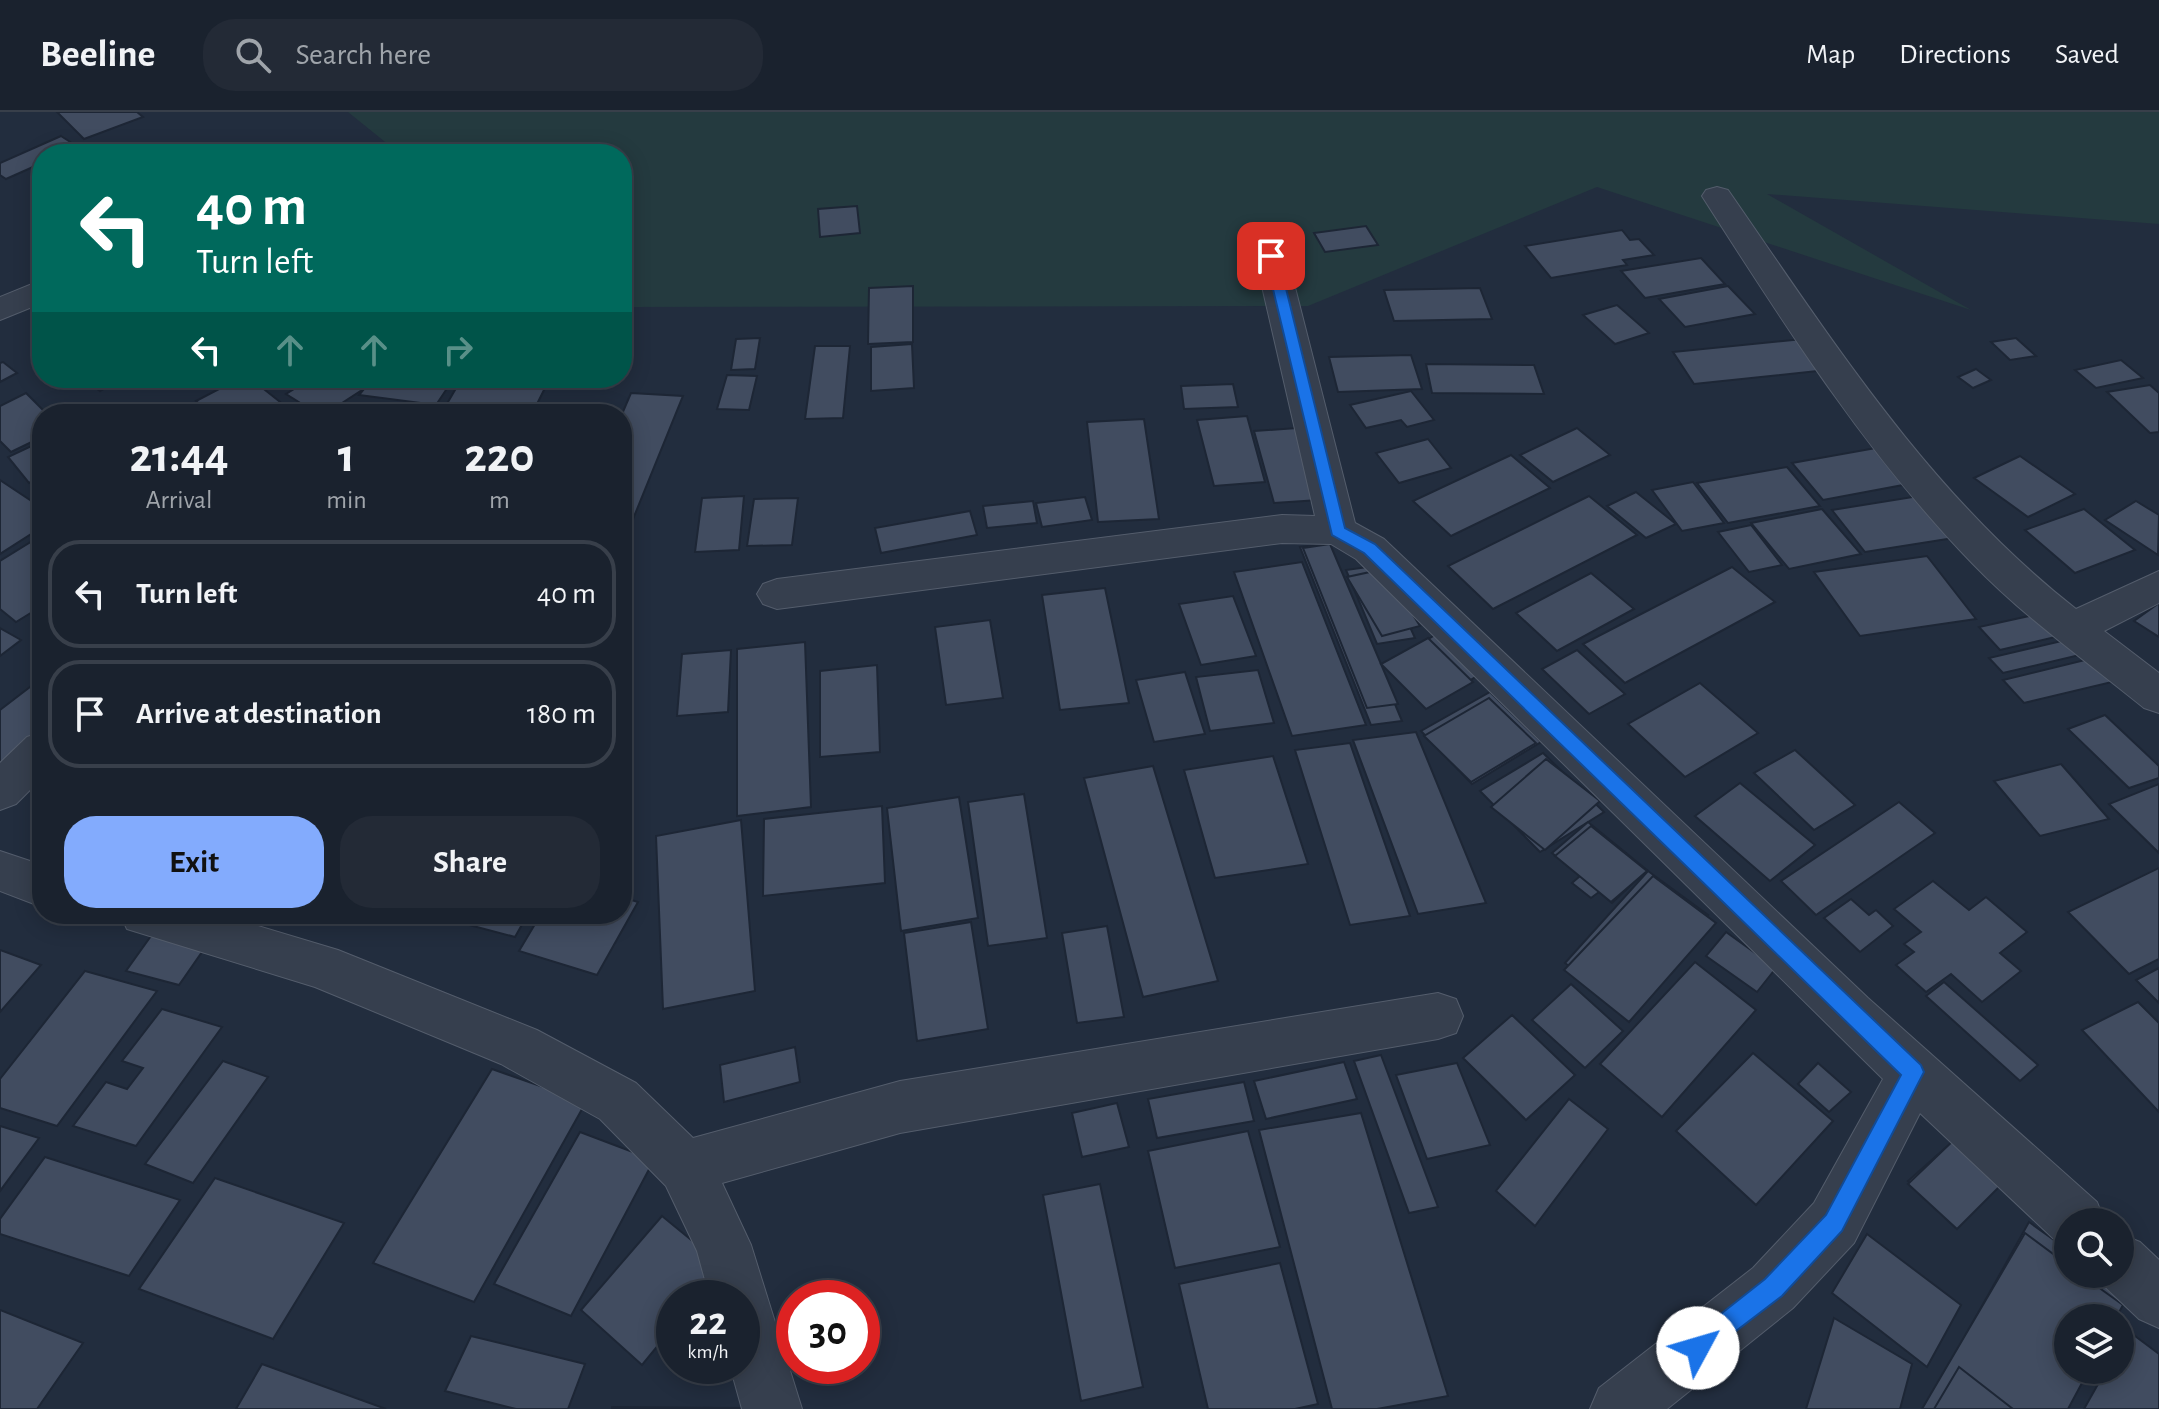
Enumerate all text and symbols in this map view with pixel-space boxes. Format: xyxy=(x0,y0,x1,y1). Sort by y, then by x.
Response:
search box xyxy=(203,19,763,91)
icon: search xyxy=(231,33,275,77)
text: Beeline xyxy=(40,36,155,74)
text: Search here xyxy=(295,40,431,70)
text: Map xyxy=(1806,41,1855,69)
text: Directions xyxy=(1899,41,2011,69)
text: Saved xyxy=(2055,41,2119,69)
icon: left xyxy=(64,176,168,280)
text: 40 m xyxy=(196,179,307,235)
pin xyxy=(1237,222,1305,290)
icon: arrive xyxy=(1249,234,1293,278)
text: Turn left xyxy=(196,244,313,280)
icon: left xyxy=(184,328,228,372)
icon: ahead xyxy=(268,328,312,372)
icon: ahead xyxy=(352,328,396,372)
icon: right xyxy=(436,328,480,372)
text: 21:44 xyxy=(130,433,229,481)
text: 1 xyxy=(338,433,355,481)
text: 220 xyxy=(464,433,534,481)
text: Arrival xyxy=(146,487,213,513)
text: min xyxy=(326,487,367,513)
text: m xyxy=(489,487,510,513)
icon: left xyxy=(68,572,112,616)
text: Turn left xyxy=(136,579,237,609)
text: 40 m xyxy=(537,579,596,609)
icon: arrive xyxy=(68,692,112,736)
text: Arrive at destination xyxy=(136,699,382,729)
text: 180 m xyxy=(527,699,596,729)
button: Exit xyxy=(64,816,324,908)
button: Share xyxy=(340,816,600,908)
map controls xyxy=(2054,1208,2134,1384)
button: search xyxy=(2054,1208,2134,1288)
speed limit sign: 30 xyxy=(776,1280,880,1384)
text: 22 xyxy=(689,1302,727,1342)
button: layers xyxy=(2054,1304,2134,1384)
position arrow xyxy=(1656,1306,1740,1390)
text: km/h xyxy=(687,1342,729,1362)

